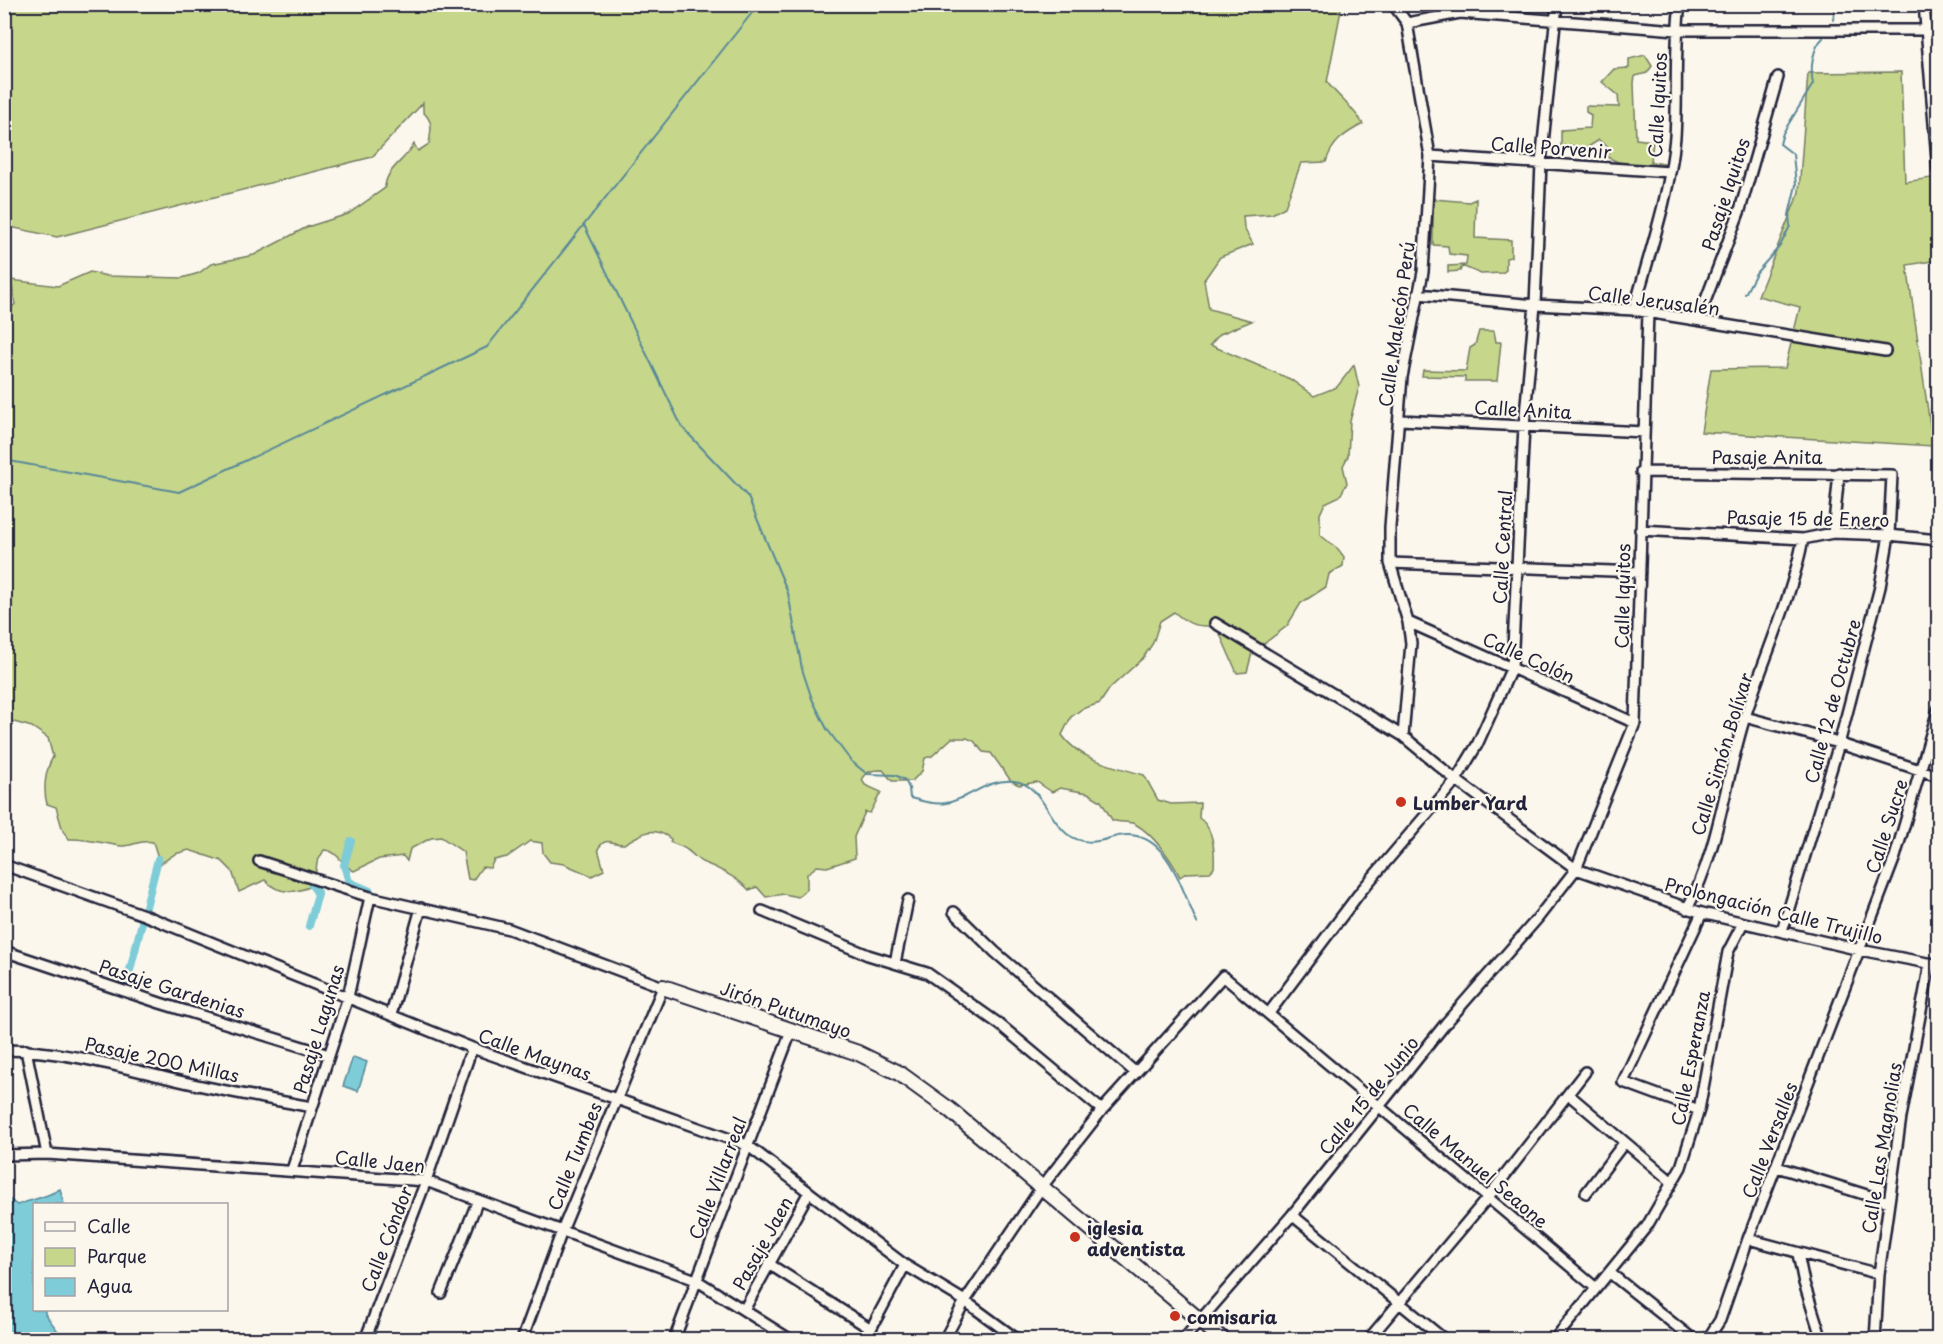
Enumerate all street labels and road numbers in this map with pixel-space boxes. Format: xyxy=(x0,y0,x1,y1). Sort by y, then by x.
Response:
street label: Calle Iquitos xyxy=(1641,52,1673,158)
street label: Calle Porvenir xyxy=(1490,129,1613,165)
street label: Pasaje Iquitos xyxy=(1694,134,1756,254)
street label: Calle Malecón Perú xyxy=(1371,240,1421,408)
street label: Calle Jerusalén xyxy=(1587,279,1721,321)
street label: Calle Anita xyxy=(1473,393,1573,425)
street label: Pasaje Anita xyxy=(1711,443,1823,470)
street label: Calle Central xyxy=(1486,489,1518,605)
street label: Pasaje 15 de Enero xyxy=(1726,503,1890,533)
street label: Calle Iquitos xyxy=(1608,543,1636,649)
street label: Calle 12 de Octubre xyxy=(1797,616,1867,786)
street label: Calle Colón xyxy=(1479,625,1579,689)
street label: Calle Simón Bolívar xyxy=(1683,668,1759,839)
street label: Calle Sucre xyxy=(1858,775,1914,877)
street label: Prolongación Calle Trujillo xyxy=(1662,870,1886,950)
street label: Pasaje Gardenias xyxy=(96,952,248,1024)
street label: Pasaje Lagunas xyxy=(286,961,350,1097)
street label: Jirón Putumayo xyxy=(717,974,855,1044)
street label: Calle Esperanza xyxy=(1664,987,1716,1128)
street label: Calle Maynas xyxy=(475,1021,595,1087)
street label: Pasaje 200 Millas xyxy=(82,1029,242,1089)
street label: Calle 15 de Junio xyxy=(1312,1030,1424,1160)
street label: Calle Las Magnolias xyxy=(1854,1060,1908,1236)
street label: Calle Versalles xyxy=(1734,1078,1804,1202)
street label: Calle Manuel Seaone xyxy=(1397,1096,1555,1234)
street label: Calle Tumbes xyxy=(540,1098,608,1214)
street label: Calle Villarreal xyxy=(681,1113,753,1243)
street label: Calle Jaen xyxy=(334,1143,426,1179)
street label: Calle Cóndor xyxy=(353,1181,419,1296)
street label: Pasaje Jaen xyxy=(725,1191,799,1295)

